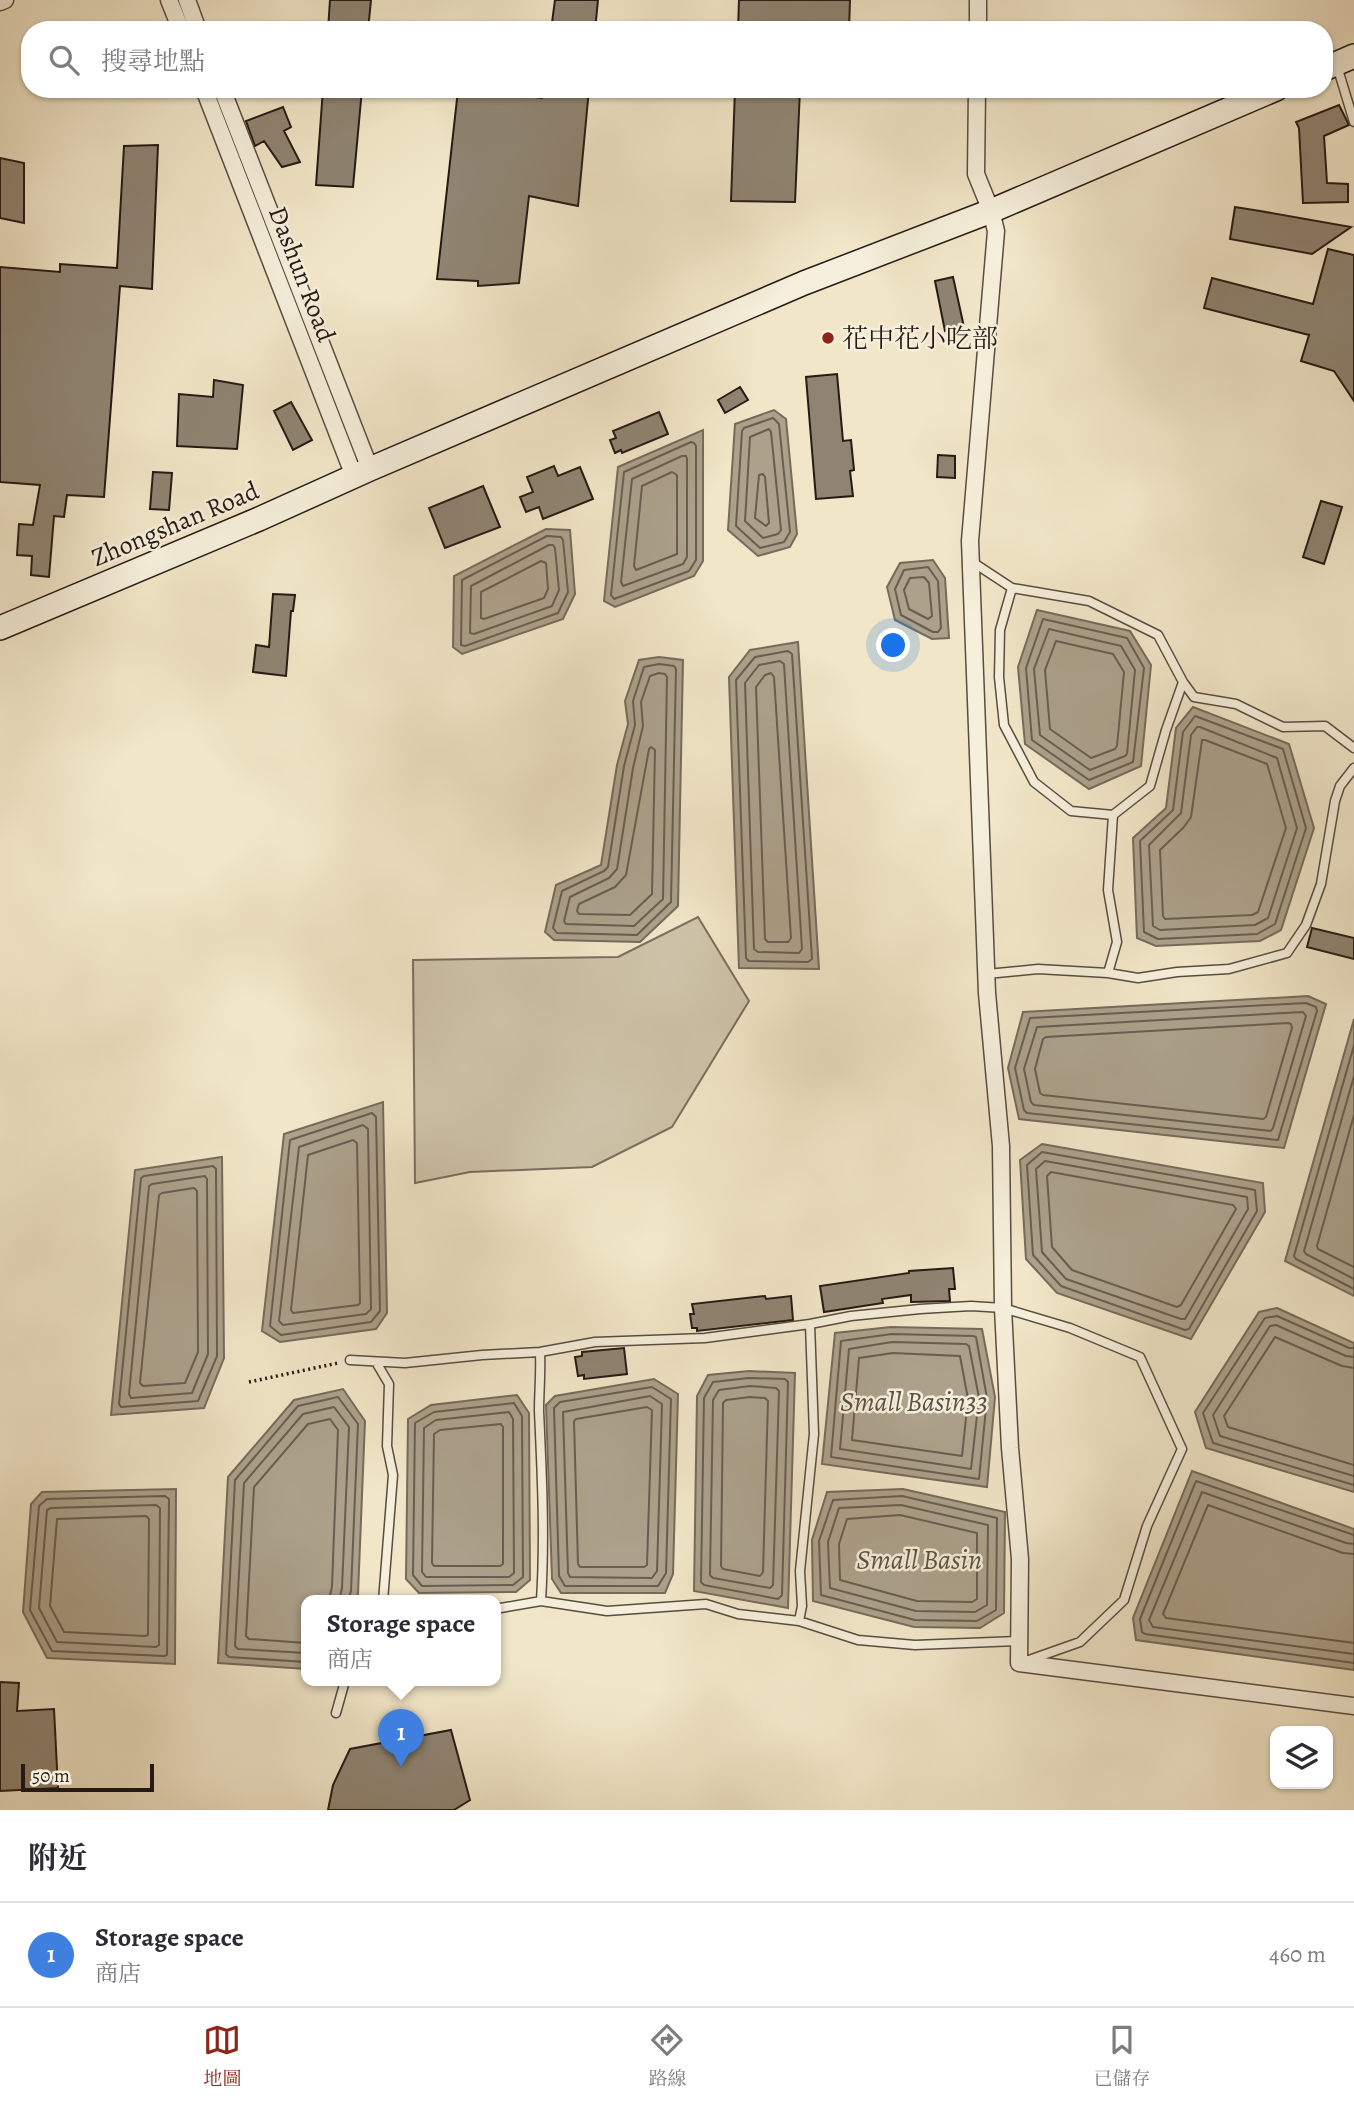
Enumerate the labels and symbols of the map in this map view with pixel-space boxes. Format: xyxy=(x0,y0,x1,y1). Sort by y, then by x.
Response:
street label: Dashun Road xyxy=(260,201,344,347)
place label: 花中花小吃部 xyxy=(842,321,998,356)
marker: 花中花小吃部 xyxy=(820,330,836,346)
street label: Zhongshan Road xyxy=(86,473,264,575)
your location xyxy=(876,628,910,662)
water label: Small Basin33 xyxy=(840,1383,988,1421)
water label: Small Basin xyxy=(856,1541,982,1579)
pin: 1 xyxy=(378,1709,424,1767)
scale bar xyxy=(21,1761,154,1793)

